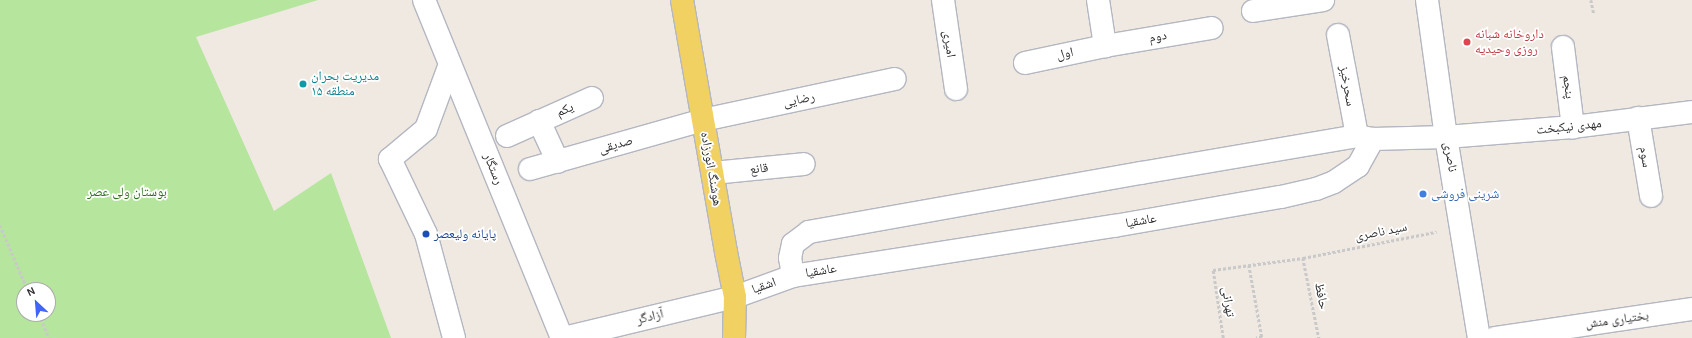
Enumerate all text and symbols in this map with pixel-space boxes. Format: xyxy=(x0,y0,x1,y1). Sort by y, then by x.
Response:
place label: داروخانه شبانه روزی وحیدیه xyxy=(1475,27,1544,58)
street label: دوم xyxy=(1148,28,1168,46)
street label: امیری xyxy=(939,30,959,58)
marker: داروخانه شبانه روزی وحیدیه xyxy=(1462,37,1472,47)
street label: اول xyxy=(1055,45,1075,63)
street label: سحرخیز xyxy=(1336,65,1358,107)
place label: مدیریت بحران منطقه ۱۵ xyxy=(311,69,379,100)
street label: پنجم xyxy=(1559,74,1577,100)
marker: مدیریت بحران منطقه ۱۵ xyxy=(298,79,308,89)
street label: رضایی xyxy=(782,89,816,111)
street label: یکم xyxy=(554,99,576,121)
street label: مهدی نیکبخت xyxy=(1536,116,1602,138)
street label: هوشنگ انورزاده xyxy=(697,131,725,207)
street label: صدیقی xyxy=(597,133,635,157)
street label: ناصری xyxy=(1440,141,1460,173)
street label: سوم xyxy=(1636,145,1654,169)
street label: رستگار xyxy=(480,151,506,187)
street label: قانع xyxy=(749,160,769,178)
park label: بوستان ولی عصر xyxy=(87,184,167,200)
place label: شرینی فروشی xyxy=(1431,186,1499,202)
marker: شرینی فروشی xyxy=(1418,189,1428,199)
street label: عاشقیا xyxy=(1124,211,1158,231)
street label: سید ناصری xyxy=(1354,219,1408,245)
place label: پایانه ولیعصر xyxy=(434,226,496,242)
marker: پایانه ولیعصر xyxy=(421,229,431,239)
street label: عاشقیا xyxy=(804,261,838,281)
street label: اشقیا xyxy=(750,274,778,298)
street label: حافظ xyxy=(1311,281,1331,311)
north arrow xyxy=(16,282,56,322)
text: N xyxy=(25,284,37,299)
street label: تهرانی xyxy=(1218,286,1238,318)
street label: آزادگر xyxy=(635,306,665,328)
street label: بختیاری منش xyxy=(1584,308,1650,332)

